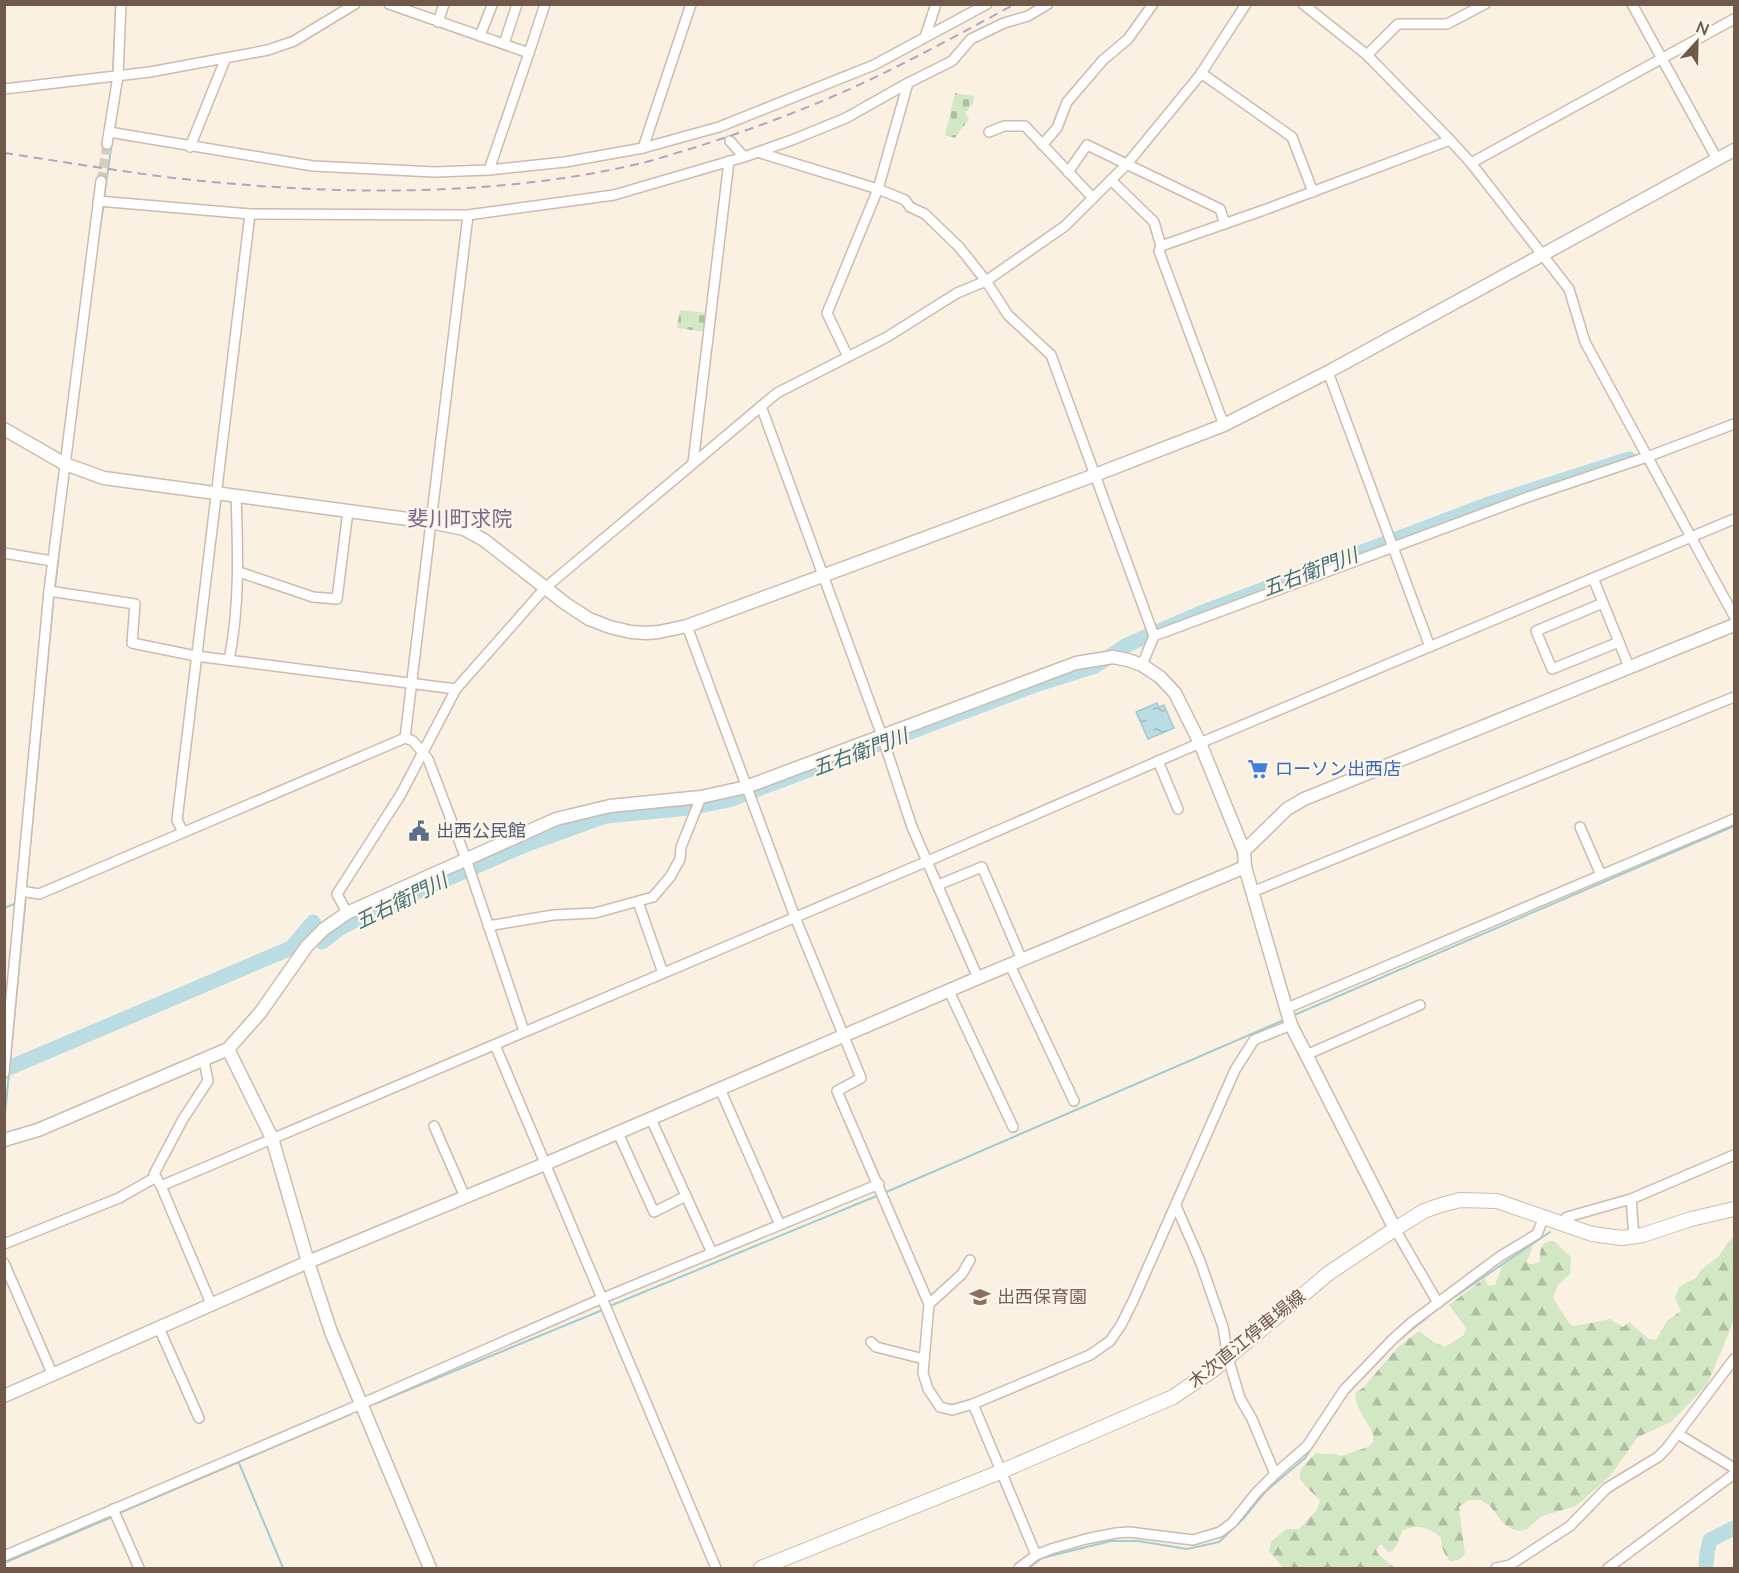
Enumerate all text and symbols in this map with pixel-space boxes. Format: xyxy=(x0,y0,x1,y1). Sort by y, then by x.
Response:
north arrow xyxy=(1667,12,1727,72)
text: N xyxy=(1694,17,1712,39)
district label: 斐川町求院 xyxy=(408,505,513,530)
water label: 五右衛門川 xyxy=(1259,541,1362,600)
water label: 五右衛門川 xyxy=(809,722,913,779)
supermarket icon: ローソン出西店 xyxy=(1246,757,1270,781)
place label: ローソン出西店 xyxy=(1275,757,1401,779)
public building icon: 出西公民館 xyxy=(407,819,431,843)
place label: 出西公民館 xyxy=(436,819,526,841)
water label: 五右衛門川 xyxy=(350,867,453,933)
street label: 木次直江停車場線 xyxy=(1183,1284,1309,1392)
school or university icon: 出西保育園 xyxy=(968,1285,992,1309)
place label: 出西保育園 xyxy=(997,1285,1087,1307)

